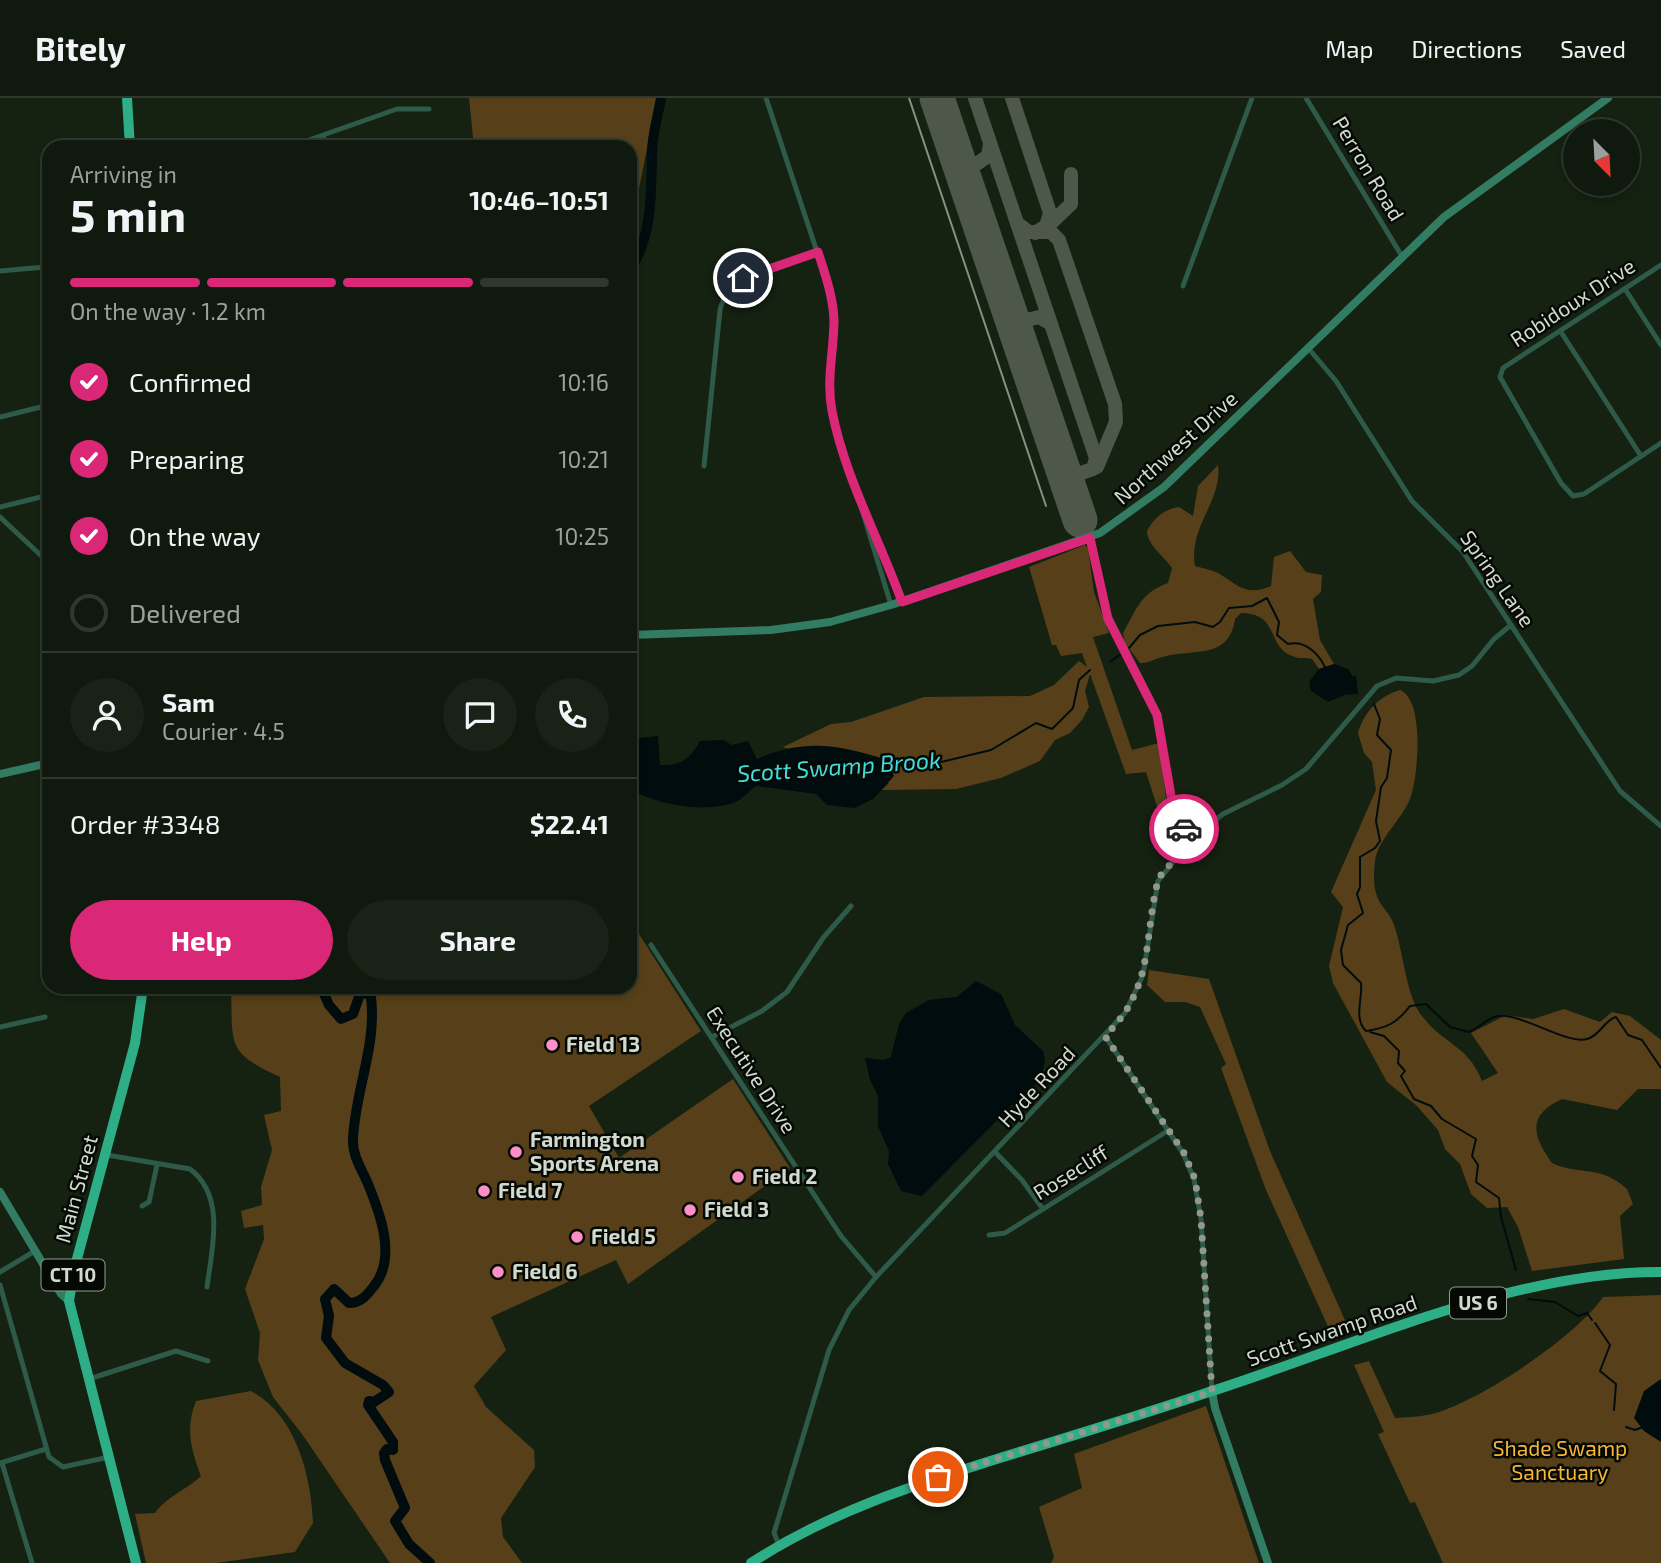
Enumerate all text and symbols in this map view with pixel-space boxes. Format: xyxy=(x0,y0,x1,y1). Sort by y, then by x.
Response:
text: Bitely xyxy=(35,28,126,68)
text: Map xyxy=(1325,34,1373,63)
text: Directions xyxy=(1411,34,1522,63)
text: Saved xyxy=(1560,34,1626,63)
street label: Perron Road xyxy=(1328,112,1410,225)
north arrow xyxy=(1563,119,1640,196)
map controls xyxy=(1563,119,1640,196)
text: Arriving in xyxy=(70,160,177,188)
text: 10:46–10:51 xyxy=(469,184,609,215)
text: 5 min xyxy=(70,186,186,241)
pin xyxy=(713,248,773,308)
street label: Robidoux Drive xyxy=(1505,252,1639,351)
icon: home xyxy=(724,259,762,297)
text: On the way · 1.2 km xyxy=(70,297,266,325)
icon: check xyxy=(70,363,108,401)
text: Confirmed xyxy=(129,366,252,397)
text: 10:16 xyxy=(558,368,609,396)
street label: Northwest Drive xyxy=(1108,385,1242,509)
icon: check xyxy=(70,440,108,478)
text: Preparing xyxy=(129,443,244,474)
text: 10:21 xyxy=(558,445,609,473)
icon: check xyxy=(70,517,108,555)
text: On the way xyxy=(129,520,260,551)
text: 10:25 xyxy=(555,522,609,550)
street label: Spring Lane xyxy=(1456,525,1541,631)
text: Delivered xyxy=(129,597,241,628)
button: person xyxy=(70,678,144,752)
button: chat xyxy=(443,678,517,752)
button: phone xyxy=(535,678,609,752)
text: Sam xyxy=(162,686,215,717)
text: Courier · 4.5 xyxy=(162,717,285,745)
water label: Scott Swamp Brook xyxy=(736,745,942,787)
courier xyxy=(1149,794,1219,864)
text: Order #3348 xyxy=(70,808,221,839)
text: $22.41 xyxy=(530,808,609,839)
icon: car xyxy=(1165,810,1203,848)
button: Help xyxy=(70,900,333,980)
button: Share xyxy=(347,900,609,980)
street label: Executive Drive xyxy=(702,1001,803,1137)
place label: Field 13 xyxy=(566,1031,640,1056)
marker: Field 13 xyxy=(544,1037,560,1053)
street label: Hyde Road xyxy=(992,1040,1080,1132)
place label: Farmington Sports Arena xyxy=(530,1126,659,1175)
street label: Main Street xyxy=(49,1132,102,1245)
street label: Rosecliff xyxy=(1028,1138,1113,1204)
marker: Farmington Sports Arena xyxy=(508,1144,524,1160)
place label: Field 2 xyxy=(752,1163,818,1188)
marker: Field 2 xyxy=(730,1169,746,1185)
place label: Field 7 xyxy=(498,1177,562,1202)
marker: Field 7 xyxy=(476,1183,492,1199)
place label: Field 3 xyxy=(704,1196,769,1221)
marker: Field 3 xyxy=(682,1202,698,1218)
place label: Field 5 xyxy=(591,1223,656,1248)
marker: Field 5 xyxy=(569,1229,585,1245)
place label: Field 6 xyxy=(512,1258,578,1283)
road number: CT 10 xyxy=(42,1260,104,1290)
marker: Field 6 xyxy=(490,1264,506,1280)
road number: US 6 xyxy=(1450,1288,1506,1318)
street label: Scott Swamp Road xyxy=(1243,1289,1420,1370)
park label: Shade Swamp Sanctuary xyxy=(1493,1435,1627,1484)
pin xyxy=(908,1447,968,1507)
icon: bag xyxy=(919,1458,957,1496)

